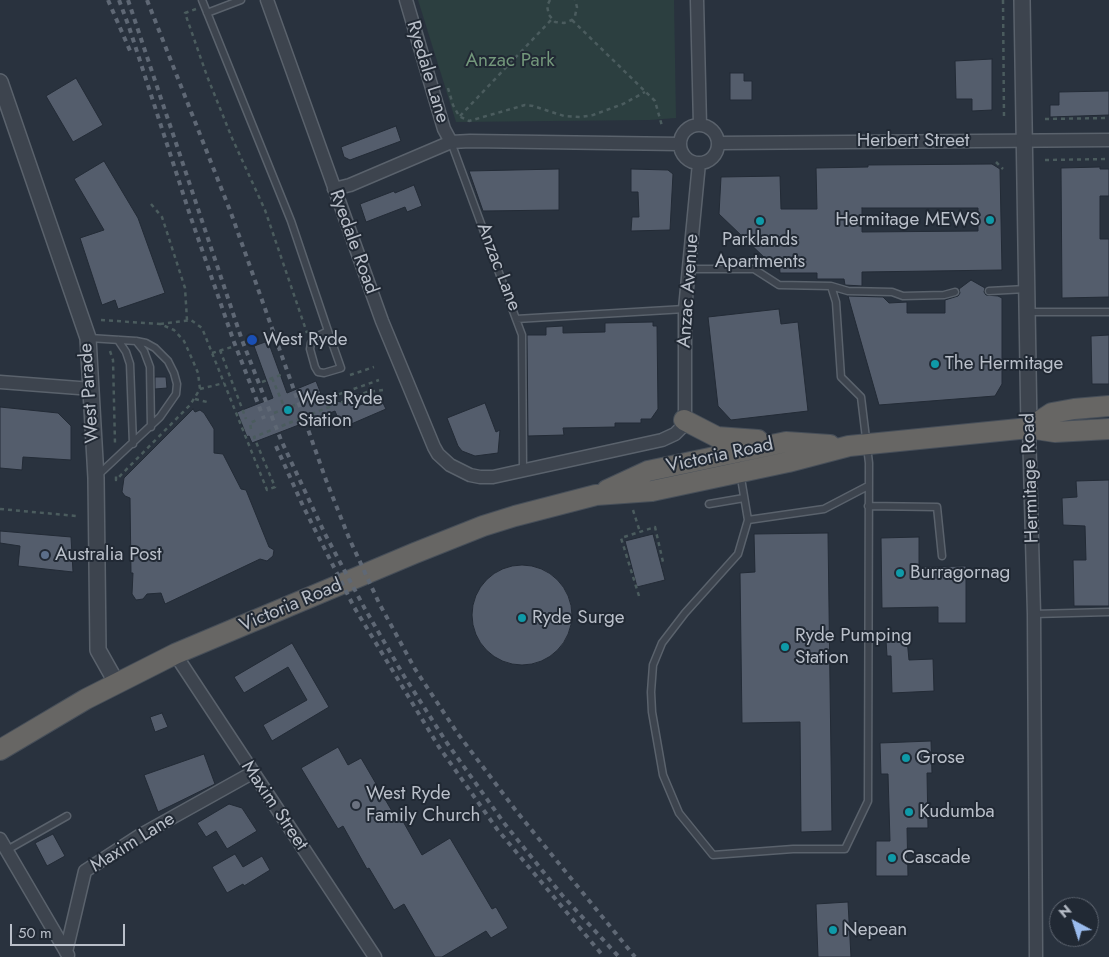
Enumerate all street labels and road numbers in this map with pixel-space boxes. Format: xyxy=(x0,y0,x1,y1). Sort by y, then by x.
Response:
street label: Ryedale Lane xyxy=(401,18,453,126)
street label: Herbert Street xyxy=(857,130,969,152)
street label: Ryedale Road xyxy=(324,187,382,297)
street label: Anzac Lane xyxy=(471,220,525,314)
street label: Anzac Avenue xyxy=(674,233,704,349)
street label: West Parade xyxy=(75,342,105,444)
street label: Hermitage Road xyxy=(1017,412,1045,544)
street label: Victoria Road xyxy=(664,434,776,478)
street label: Victoria Road xyxy=(236,574,346,638)
street label: Maxim Street xyxy=(236,757,312,855)
street label: Maxim Lane xyxy=(86,808,180,878)

